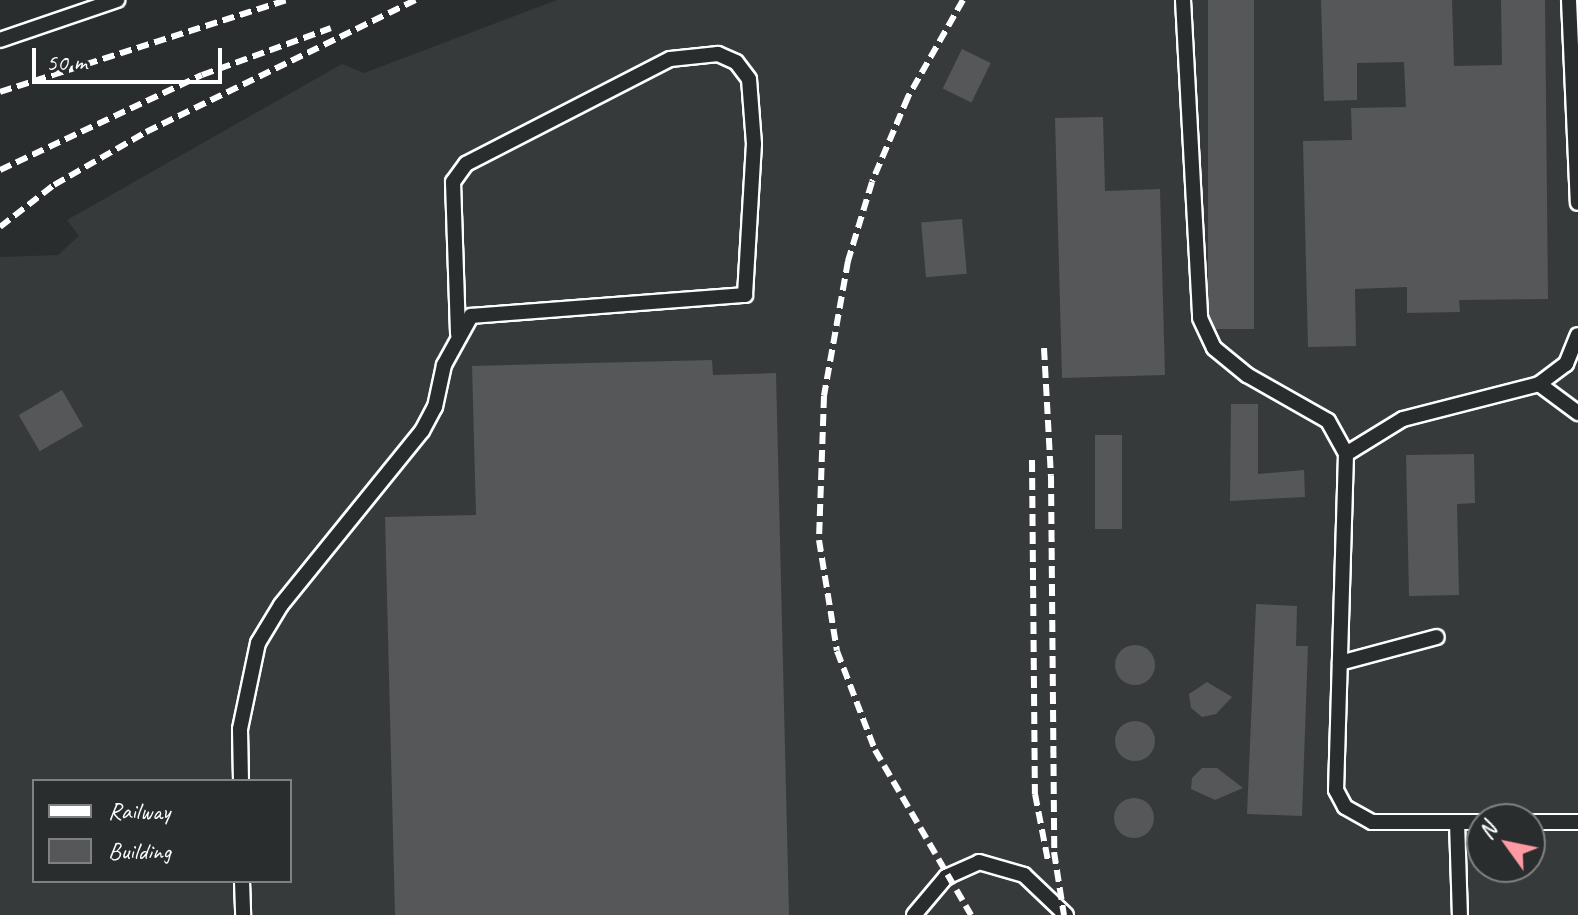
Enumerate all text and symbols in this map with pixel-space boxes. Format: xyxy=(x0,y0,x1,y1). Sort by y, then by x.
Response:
scale bar xyxy=(36,32,226,82)
text: 50 m xyxy=(46,47,87,77)
legend xyxy=(32,779,292,883)
text: Railway xyxy=(108,796,170,826)
north arrow xyxy=(1466,803,1546,883)
text: N xyxy=(1472,818,1503,844)
text: Building xyxy=(108,836,171,866)

